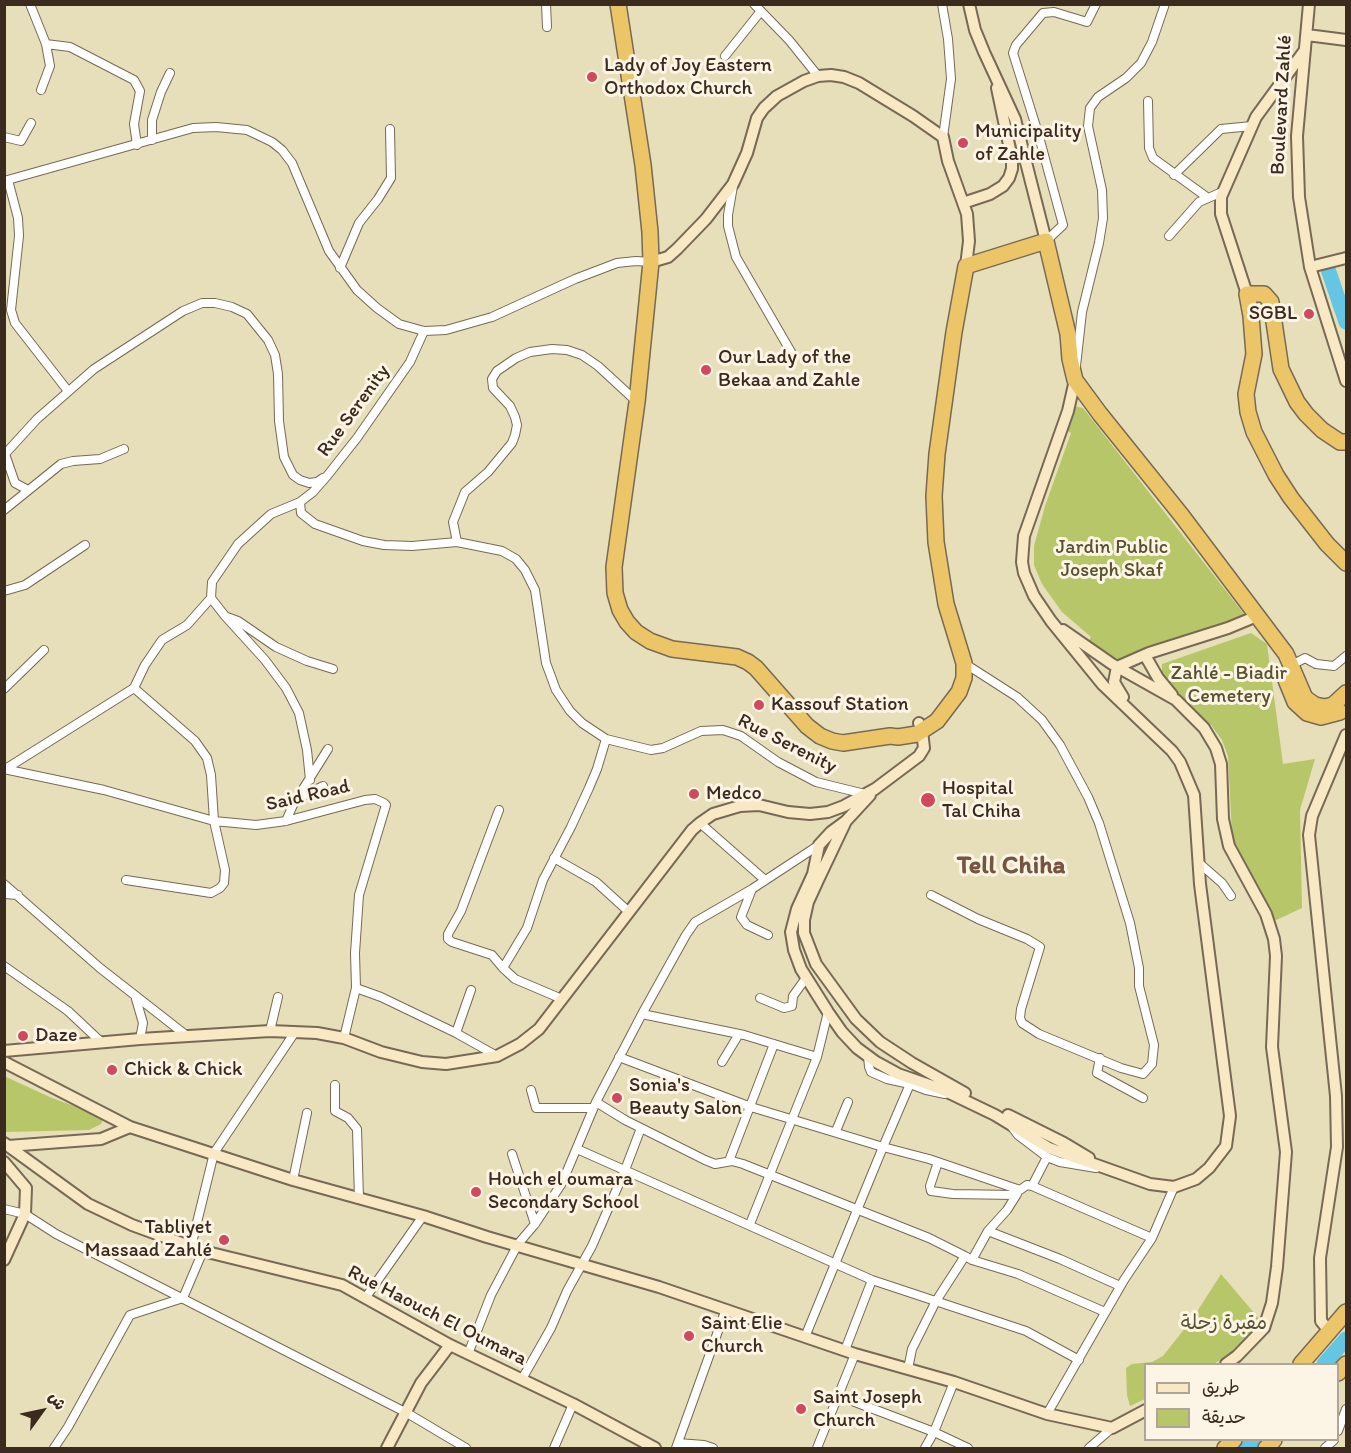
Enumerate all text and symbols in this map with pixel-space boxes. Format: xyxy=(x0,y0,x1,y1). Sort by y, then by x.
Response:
street label: Boulevard Zahlé xyxy=(1266,34,1298,176)
place label: Lady of Joy Eastern Orthodox Church xyxy=(604,54,772,101)
marker: Lady of Joy Eastern Orthodox Church xyxy=(585,70,599,84)
place label: Municipality of Zahle xyxy=(975,120,1081,167)
marker: Municipality of Zahle xyxy=(956,136,970,150)
place label: SGBL xyxy=(1249,302,1297,326)
marker: SGBL xyxy=(1302,307,1316,321)
place label: Our Lady of the Bekaa and Zahle xyxy=(718,346,860,393)
street label: Rue Serenity xyxy=(313,360,395,462)
marker: Our Lady of the Bekaa and Zahle xyxy=(699,363,713,377)
park label: Jardin Public Joseph Skaf xyxy=(1056,536,1168,583)
park label: Zahlé - Biadir Cemetery xyxy=(1171,662,1287,709)
place label: Kassouf Station xyxy=(771,693,909,717)
marker: Kassouf Station xyxy=(752,698,766,712)
street label: Rue Serenity xyxy=(733,709,841,779)
street label: Said Road xyxy=(264,775,352,817)
place label: Hospital Tal Chiha xyxy=(942,777,1021,824)
place label: Medco xyxy=(706,782,762,806)
marker: Medco xyxy=(687,787,701,801)
marker: Hospital Tal Chiha xyxy=(919,791,937,809)
district label: Tell Chiha xyxy=(957,850,1065,882)
place label: Daze xyxy=(35,1024,77,1048)
marker: Daze xyxy=(16,1029,30,1043)
place label: Chick & Chick xyxy=(124,1058,242,1082)
marker: Chick & Chick xyxy=(105,1063,119,1077)
place label: Sonia's Beauty Salon xyxy=(629,1074,742,1121)
marker: Sonia's Beauty Salon xyxy=(610,1091,624,1105)
place label: Houch el oumara Secondary School xyxy=(488,1168,639,1215)
marker: Houch el oumara Secondary School xyxy=(469,1185,483,1199)
place label: Tabliyet Massaad Zahlé xyxy=(85,1216,212,1263)
marker: Tabliyet Massaad Zahlé xyxy=(217,1233,231,1247)
street label: Rue Haouch El Oumara xyxy=(343,1260,531,1372)
place label: Saint Elie Church xyxy=(701,1312,782,1359)
park label: مقبرة زحلة xyxy=(1181,1312,1267,1336)
marker: Saint Elie Church xyxy=(682,1329,696,1343)
legend xyxy=(1144,1363,1339,1441)
text: طريق xyxy=(1202,1376,1240,1398)
north arrow xyxy=(12,1381,72,1441)
place label: Saint Joseph Church xyxy=(813,1386,922,1433)
text: ش xyxy=(45,1388,70,1413)
marker: Saint Joseph Church xyxy=(794,1402,808,1416)
text: حديقة xyxy=(1202,1406,1246,1428)

